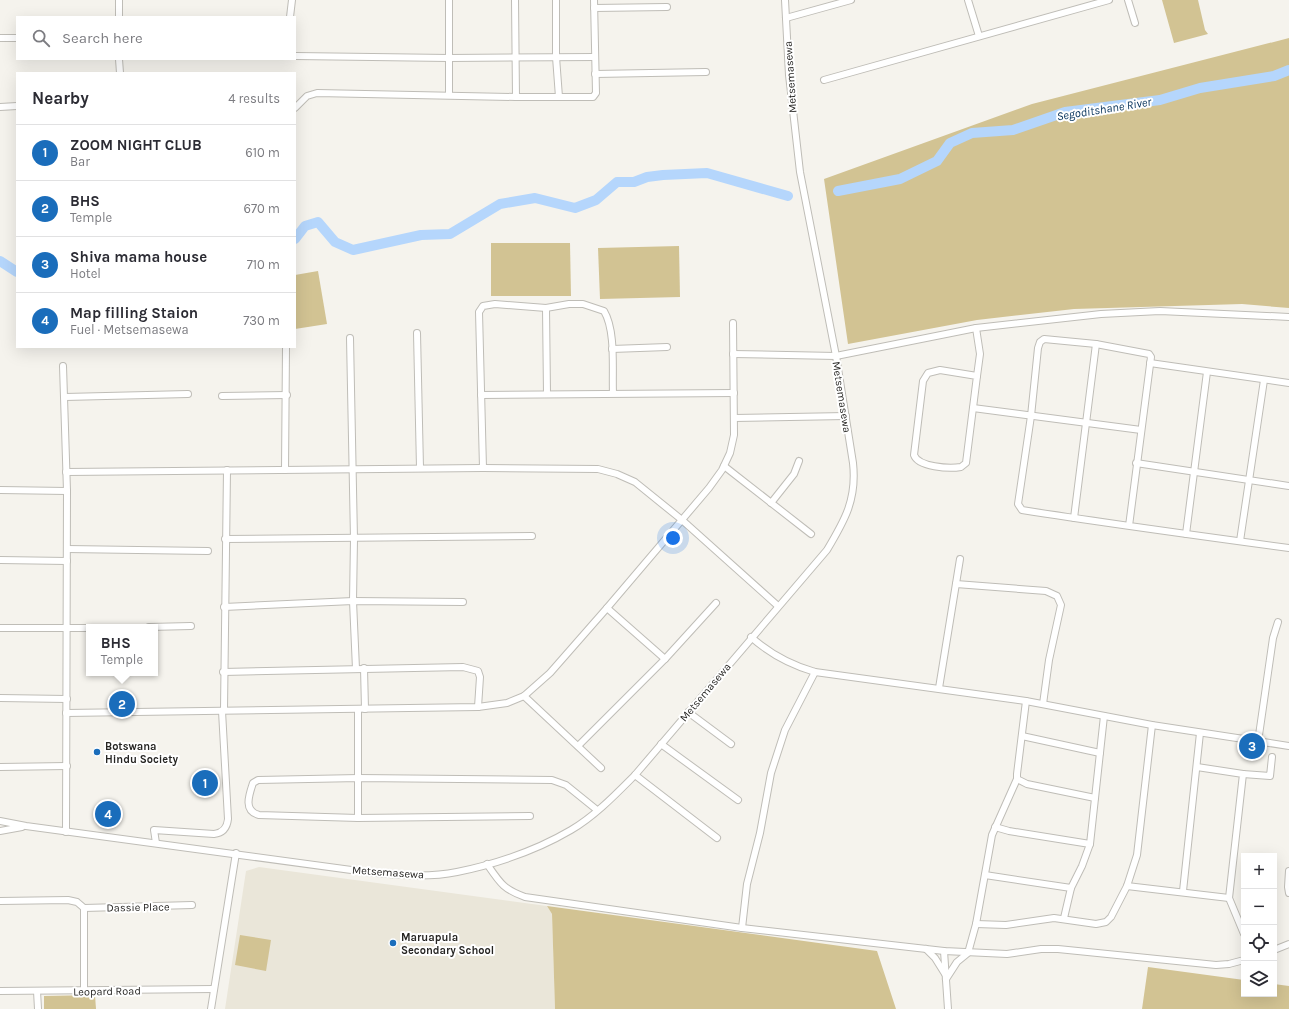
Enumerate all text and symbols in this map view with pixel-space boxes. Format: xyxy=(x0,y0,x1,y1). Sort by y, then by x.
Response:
search box xyxy=(16,16,296,60)
icon: search xyxy=(30,27,52,49)
text: Search here xyxy=(62,29,143,47)
street label: Metsemasewa xyxy=(781,40,800,114)
text: Nearby xyxy=(32,88,89,108)
text: 4 results xyxy=(228,91,280,106)
water label: Segoditshane River xyxy=(1056,94,1153,123)
text: ZOOM NIGHT CLUB xyxy=(70,136,202,154)
text: 1 xyxy=(43,145,47,160)
text: 610 m xyxy=(245,145,280,160)
text: Bar xyxy=(70,154,90,169)
text: BHS xyxy=(70,192,100,210)
text: 2 xyxy=(41,201,49,216)
text: 670 m xyxy=(243,201,280,216)
text: Temple xyxy=(70,210,112,225)
text: Shiva mama house xyxy=(70,248,207,266)
text: 3 xyxy=(41,257,49,272)
text: 710 m xyxy=(247,257,280,272)
text: Hotel xyxy=(70,266,101,281)
text: Map filling Staion xyxy=(70,304,198,322)
text: 4 xyxy=(41,313,49,328)
text: 730 m xyxy=(243,313,280,328)
text: Fuel · Metsemasewa xyxy=(70,322,189,337)
street label: Metsemasewa xyxy=(829,360,854,434)
your location xyxy=(663,528,683,548)
popup xyxy=(86,624,158,676)
text: BHS xyxy=(101,634,131,652)
text: Temple xyxy=(101,652,143,667)
street label: Metsemasewa xyxy=(677,660,734,724)
pin: 2 xyxy=(109,689,135,719)
pin: 3 xyxy=(1239,731,1265,761)
place label: Botswana Hindu Society xyxy=(105,740,178,766)
marker: Botswana Hindu Society xyxy=(92,747,102,757)
pin: 1 xyxy=(192,768,218,798)
pin: 4 xyxy=(95,799,121,829)
map controls xyxy=(1241,853,1277,997)
button: + xyxy=(1241,853,1277,889)
street label: Metsemasewa xyxy=(351,863,425,882)
button: − xyxy=(1241,889,1277,925)
street label: Dassie Place xyxy=(106,900,170,915)
button: locate xyxy=(1241,925,1277,961)
place label: Maruapula Secondary School xyxy=(401,931,494,957)
marker: Maruapula Secondary School xyxy=(388,938,398,948)
button: layers xyxy=(1241,961,1277,997)
street label: Leopard Road xyxy=(73,984,141,999)

